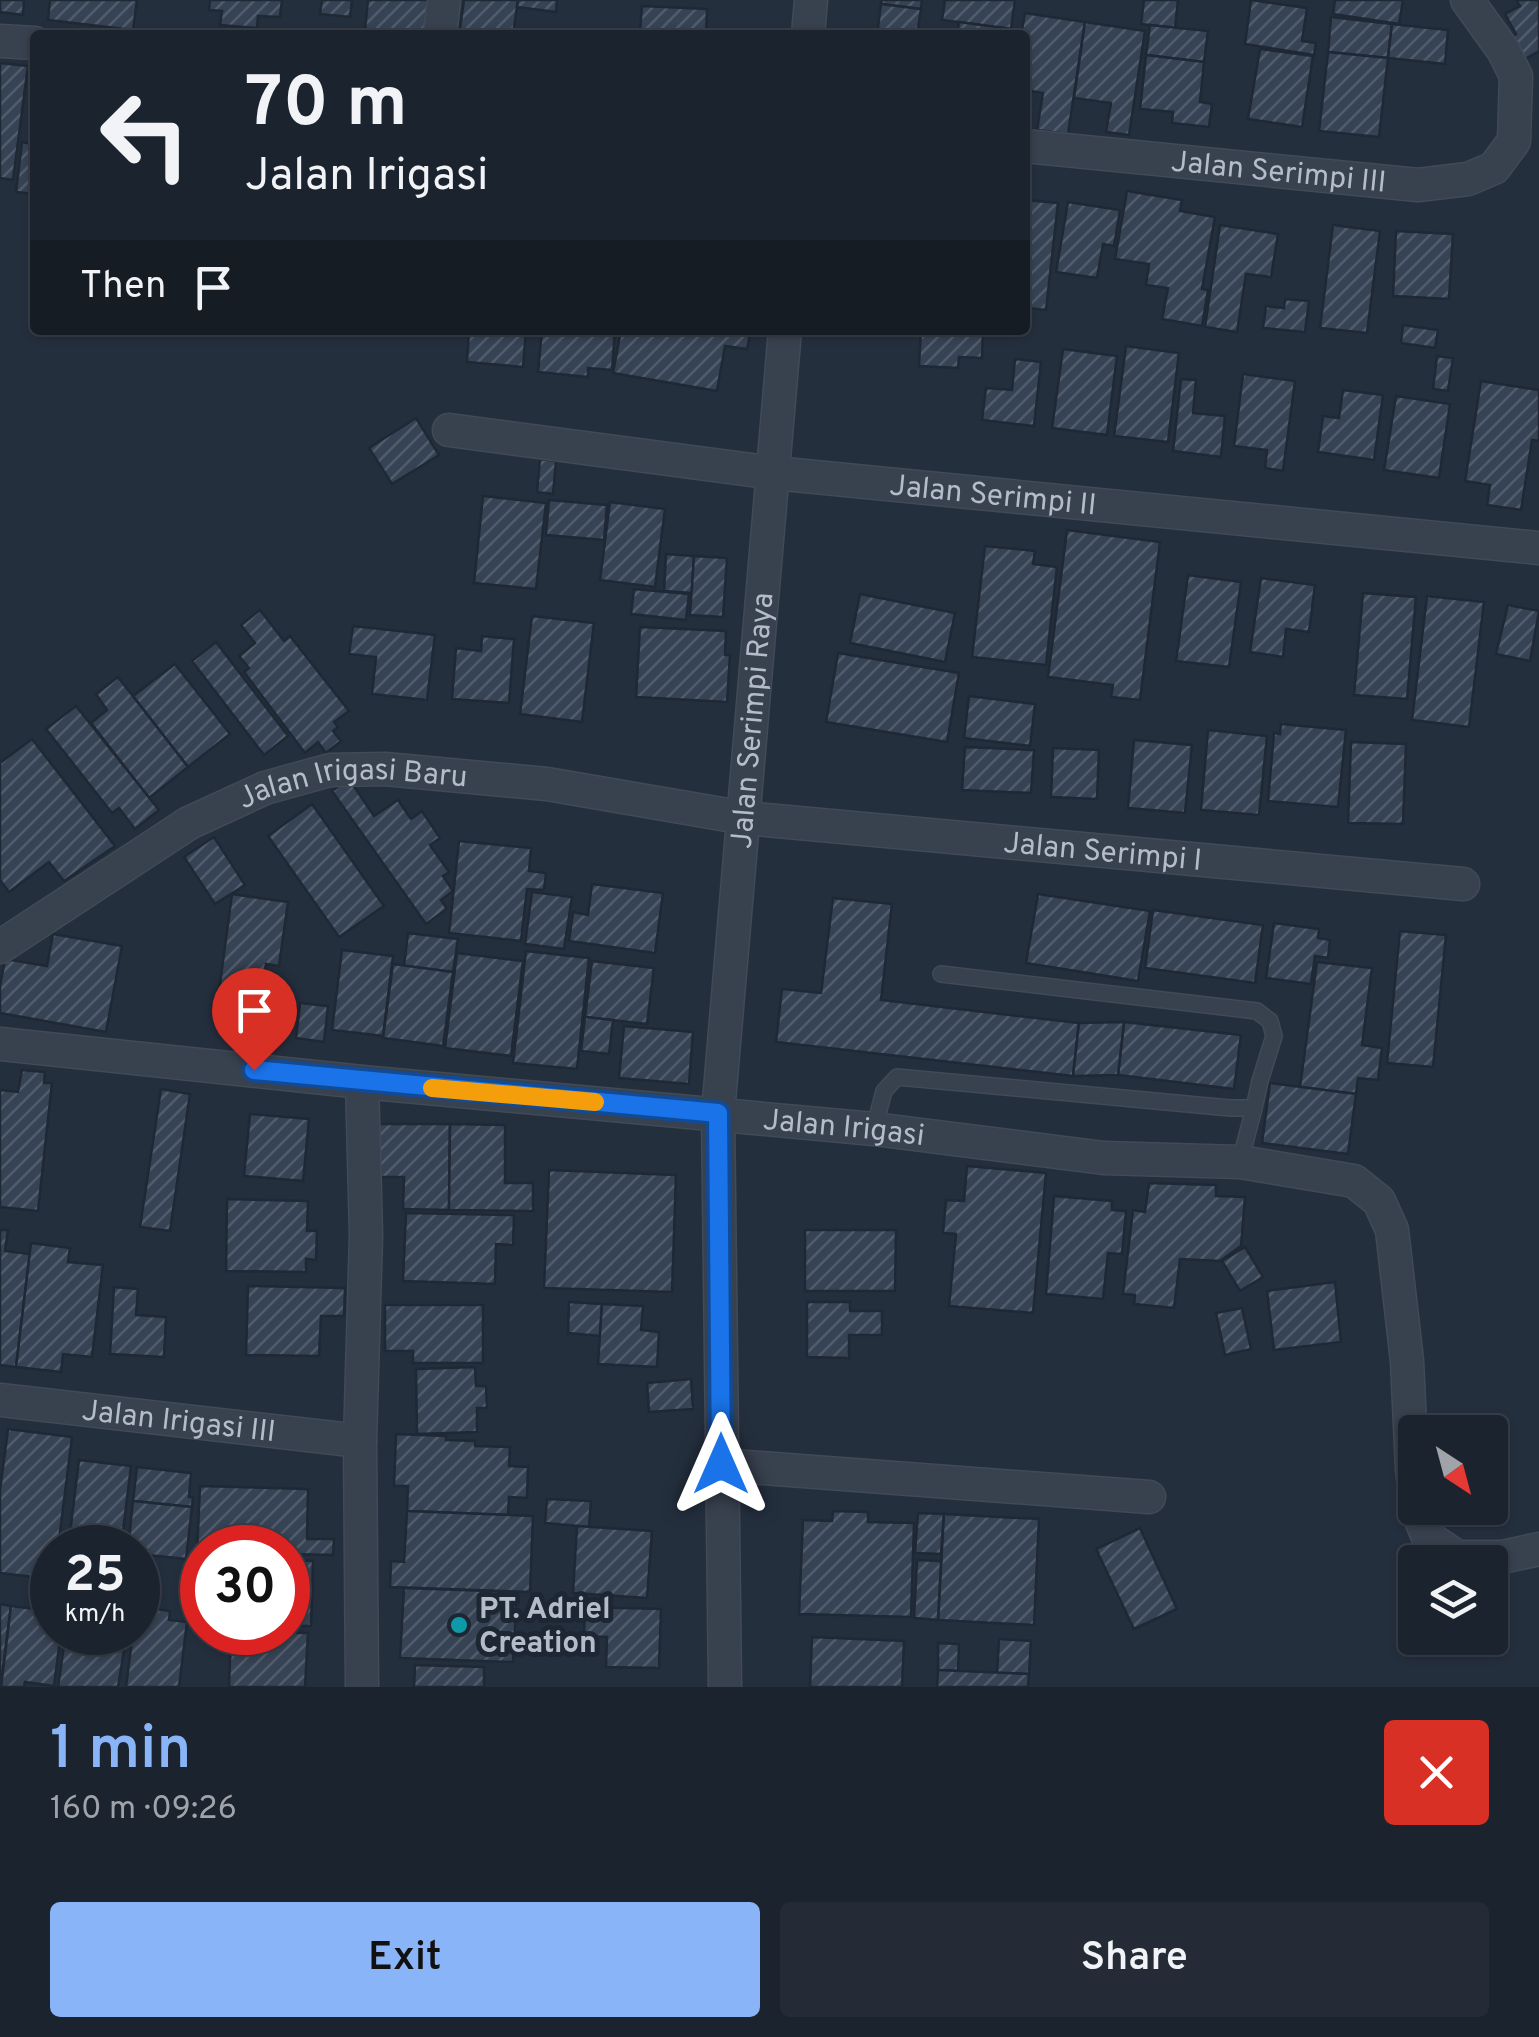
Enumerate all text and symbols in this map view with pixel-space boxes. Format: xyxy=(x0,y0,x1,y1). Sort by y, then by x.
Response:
text: 70 m xyxy=(245,62,408,151)
icon: left xyxy=(80,70,210,200)
street label: Jalan Serimpi III xyxy=(1169,145,1388,203)
text: Jalan Irigasi xyxy=(245,149,488,206)
icon: arrive xyxy=(186,260,241,315)
text: Then xyxy=(80,263,166,312)
street label: Jalan Serimpi II xyxy=(888,468,1098,526)
street label: Jalan Serimpi Raya xyxy=(725,591,783,850)
street label: Jalan Irigasi Baru xyxy=(232,753,469,819)
street label: Jalan Serimpi I xyxy=(1002,826,1203,881)
pin xyxy=(212,968,297,1071)
icon: arrive xyxy=(227,983,282,1038)
street label: Jalan Irigasi xyxy=(761,1103,927,1156)
street label: Jalan Irigasi III xyxy=(80,1393,277,1452)
position arrow xyxy=(669,1412,773,1516)
north arrow xyxy=(1398,1415,1508,1525)
map controls xyxy=(1398,1415,1508,1655)
speed limit sign: 30 xyxy=(180,1525,310,1655)
button: layers xyxy=(1398,1545,1508,1655)
text: 25 xyxy=(64,1546,126,1609)
place label: PT. Adriel Creation xyxy=(479,1592,611,1663)
text: km/h xyxy=(65,1599,125,1631)
marker: PT. Adriel Creation xyxy=(448,1614,470,1636)
text: 1 min xyxy=(50,1714,191,1790)
button: close xyxy=(1384,1720,1489,1825)
text: 160 m · 09:26 xyxy=(50,1790,237,1830)
button: Exit xyxy=(50,1902,760,2017)
button: Share xyxy=(780,1902,1489,2017)

